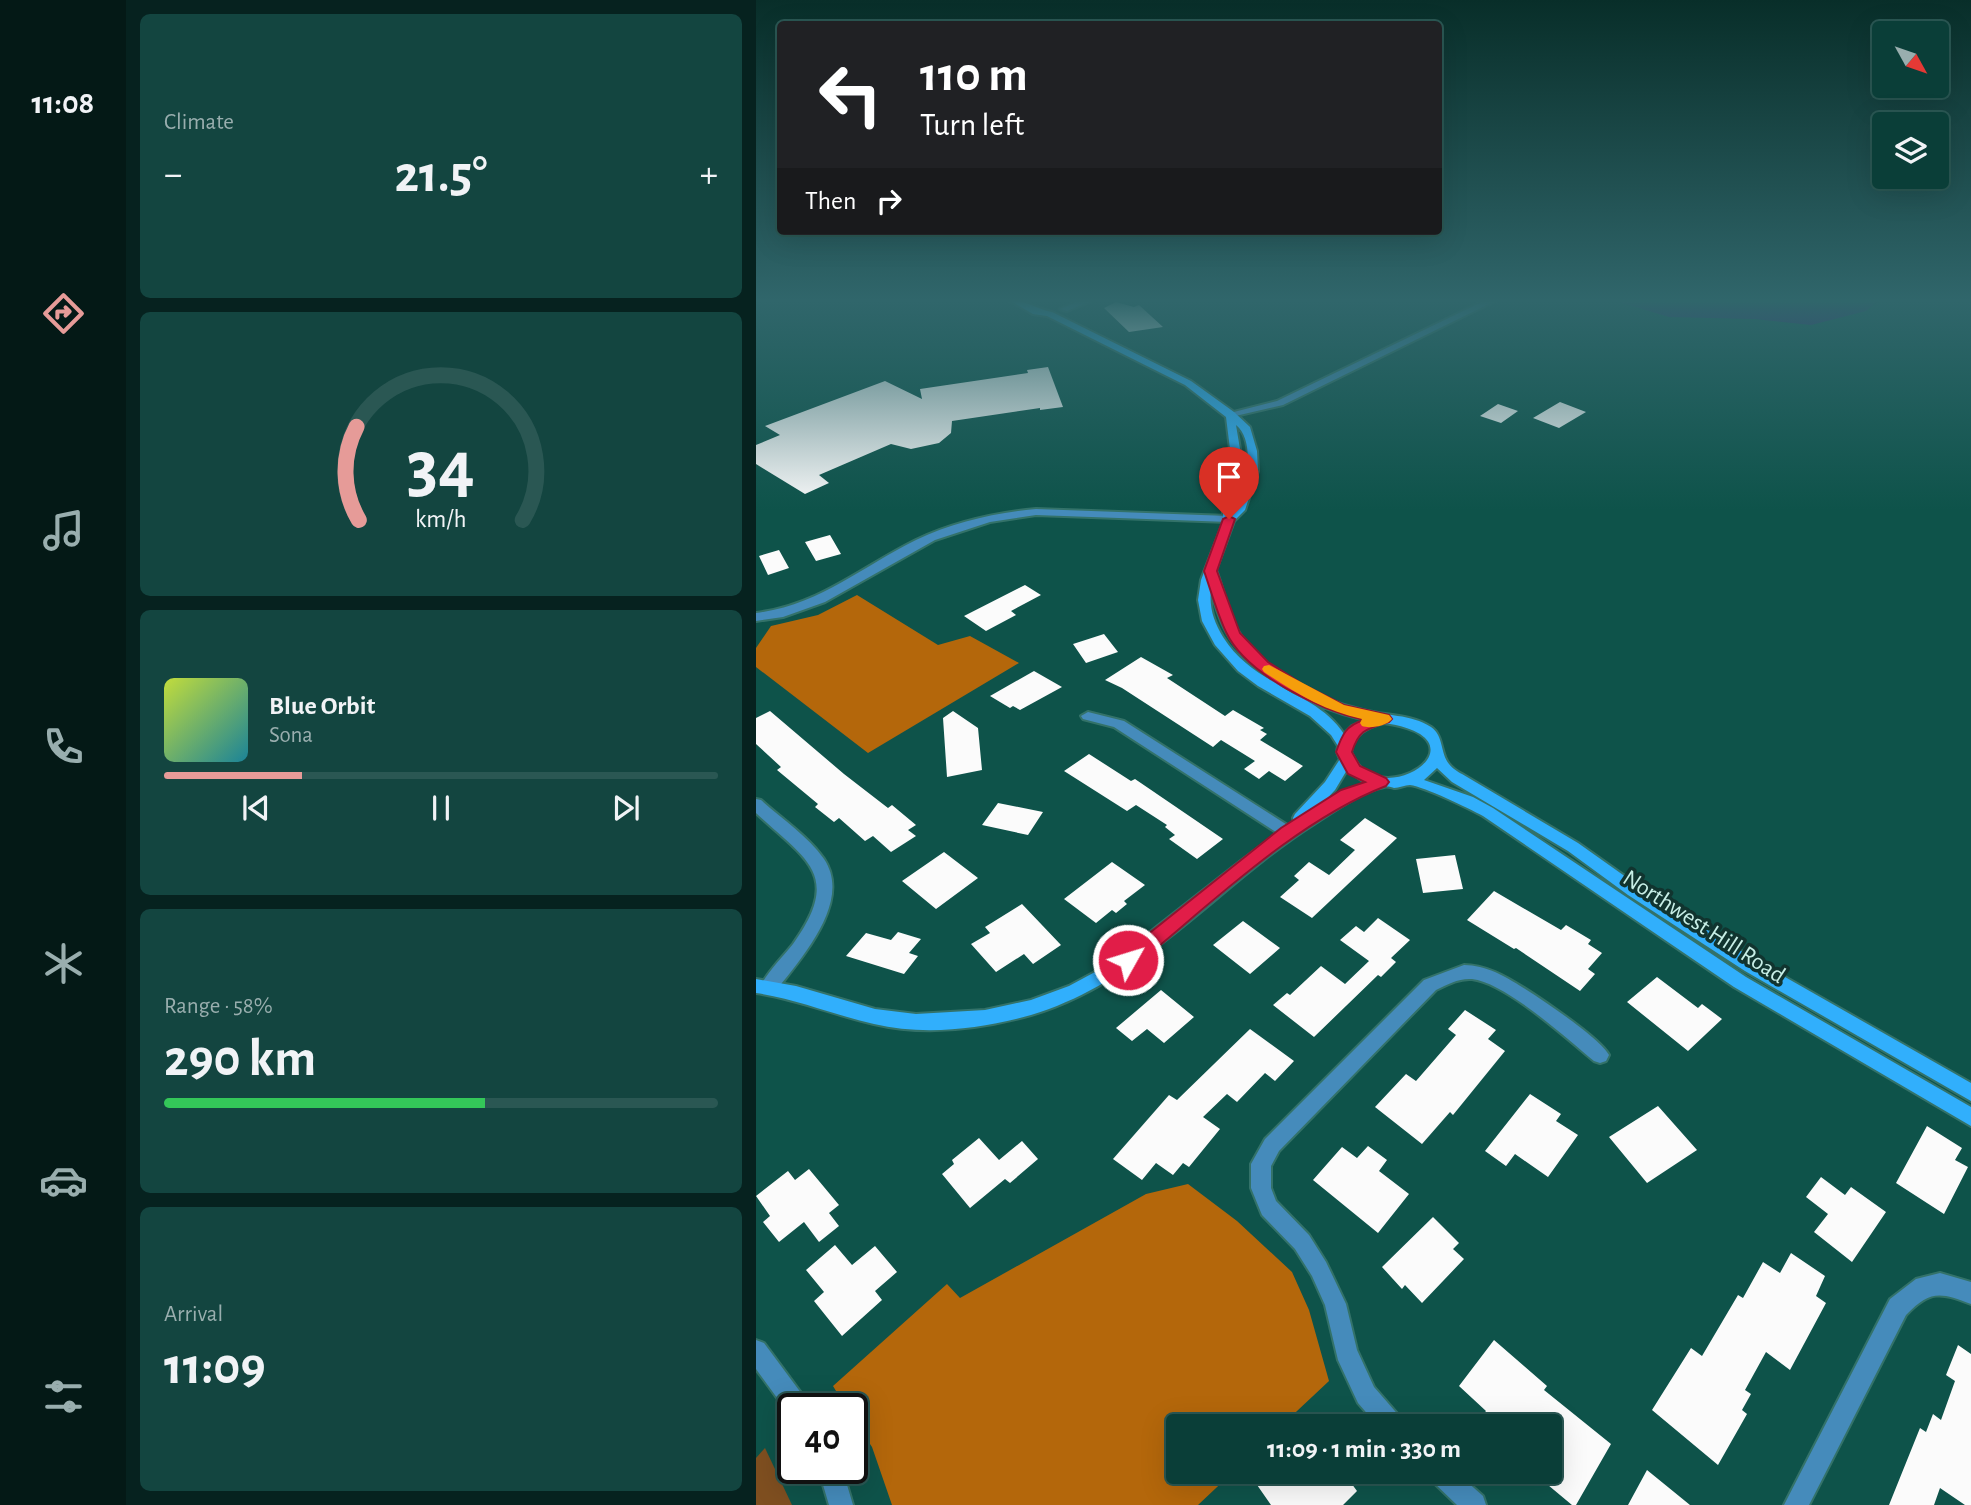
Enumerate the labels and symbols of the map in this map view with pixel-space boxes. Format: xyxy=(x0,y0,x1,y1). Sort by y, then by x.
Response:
north arrow xyxy=(1872,21,1950,98)
pin xyxy=(1199,447,1259,519)
street label: Northwest Hill Road xyxy=(1619,866,1789,988)
position arrow xyxy=(1091,923,1165,997)
speed limit sign: 40 xyxy=(777,1393,868,1484)

